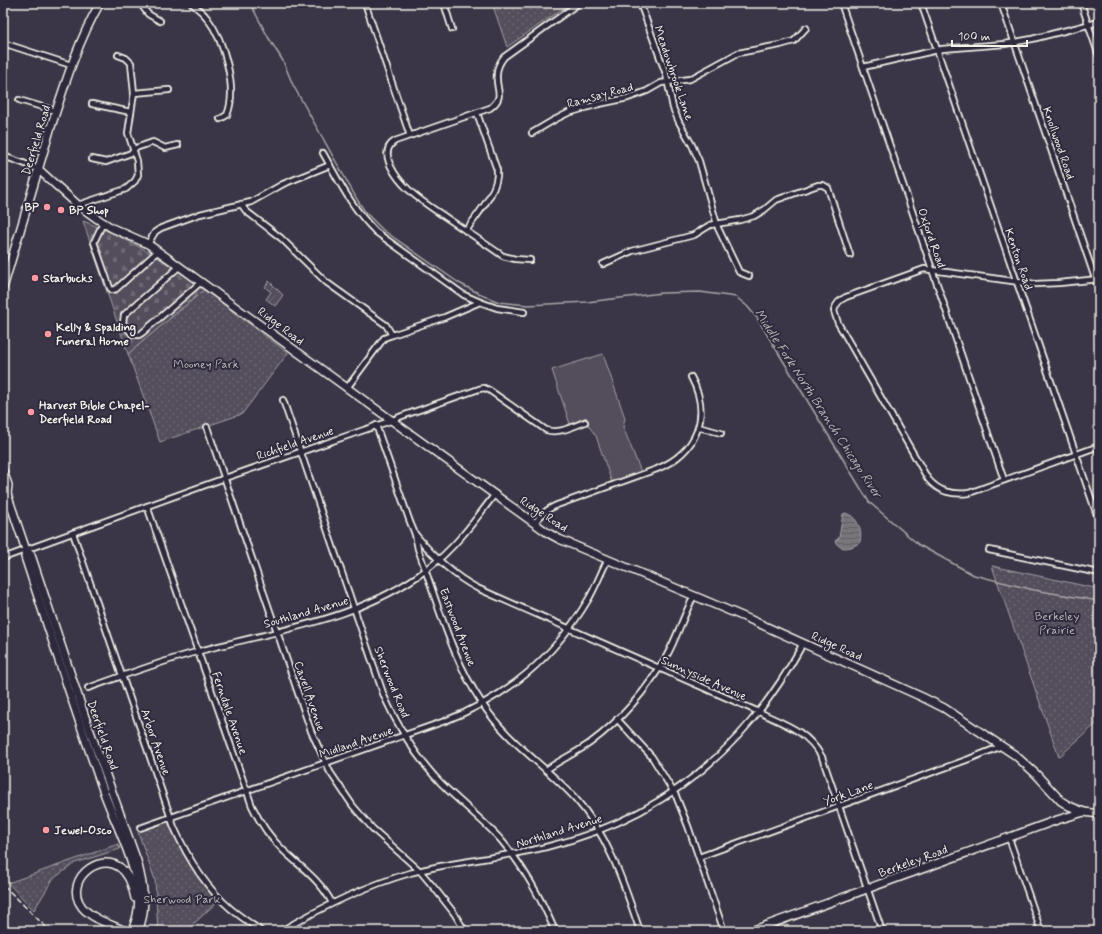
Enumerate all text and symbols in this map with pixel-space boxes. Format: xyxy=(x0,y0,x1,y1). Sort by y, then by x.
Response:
scale bar xyxy=(952,22,1027,48)
street label: Meadowbrook Lane xyxy=(649,24,697,123)
text: 100 m xyxy=(958,29,990,45)
street label: Ramsay Road xyxy=(565,79,635,112)
street label: Deerfield Road xyxy=(19,103,55,177)
street label: Knollwood Road xyxy=(1038,105,1078,182)
place label: BP xyxy=(25,200,39,216)
marker: BP xyxy=(42,202,52,212)
place label: BP Shop xyxy=(69,203,109,219)
marker: BP Shop xyxy=(56,205,66,215)
street label: Oxford Road xyxy=(912,206,949,271)
street label: Kenton Road xyxy=(1000,226,1036,292)
place label: Starbucks xyxy=(43,271,93,287)
marker: Starbucks xyxy=(30,273,40,283)
street label: Ridge Road xyxy=(254,304,307,350)
water label: Middle Fork North Branch Chicago River xyxy=(750,306,886,503)
place label: Kelly & Spalding Funeral Home xyxy=(56,320,136,350)
marker: Kelly & Spalding Funeral Home xyxy=(43,329,53,339)
park label: Mooney Park xyxy=(173,357,239,373)
place label: Harvest Bible Chapel- Deerfield Road xyxy=(39,398,150,428)
marker: Harvest Bible Chapel- Deerfield Road xyxy=(26,407,36,417)
street label: Richfield Avenue xyxy=(255,423,336,465)
street label: Ridge Road xyxy=(516,493,571,536)
street label: Eastwood Avenue xyxy=(435,586,480,669)
street label: Southland Avenue xyxy=(262,593,351,633)
park label: Berkeley Prairie xyxy=(1035,609,1079,639)
street label: Ridge Road xyxy=(808,629,865,665)
street label: Sherwood Road xyxy=(369,644,413,721)
street label: Sunnyside Avenue xyxy=(658,653,749,705)
street label: Cavell Avenue xyxy=(290,659,329,734)
street label: Ferndale Avenue xyxy=(207,670,251,757)
street label: Deerfield Road xyxy=(83,698,121,772)
street label: Arbor Avenue xyxy=(136,707,174,778)
street label: Midland Avenue xyxy=(317,723,396,763)
street label: York Lane xyxy=(821,778,876,810)
street label: Northland Avenue xyxy=(514,811,604,853)
place label: Jewel-Osco xyxy=(54,823,112,839)
marker: Jewel-Osco xyxy=(41,825,51,835)
street label: Berkeley Road xyxy=(877,842,950,882)
park label: Sherwood Park xyxy=(143,892,221,908)

